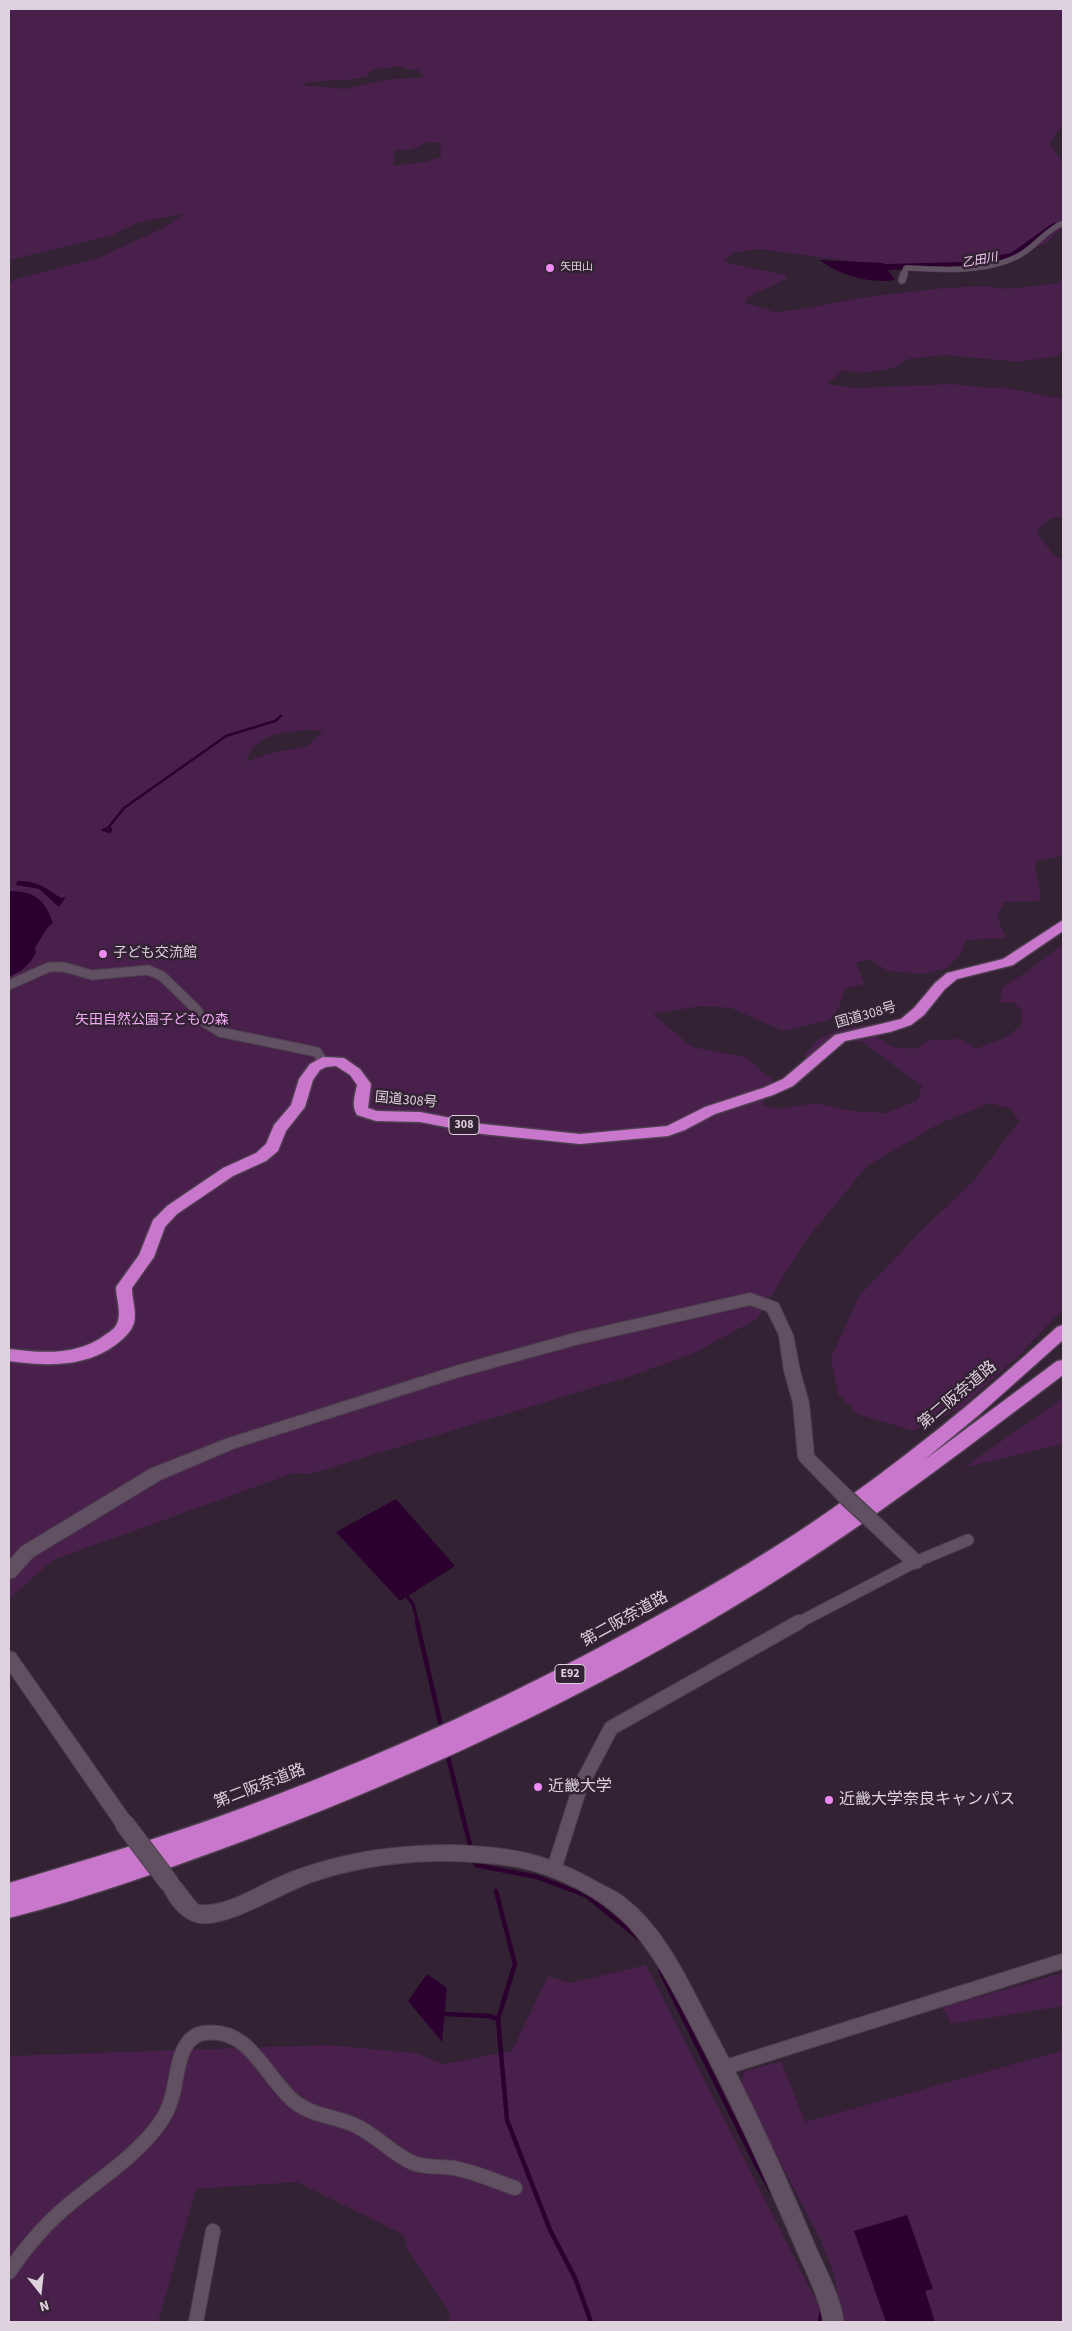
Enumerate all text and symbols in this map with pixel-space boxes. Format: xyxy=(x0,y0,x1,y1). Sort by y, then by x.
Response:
water label: 乙田川 xyxy=(961,251,999,271)
place label: 矢田山 xyxy=(560,261,593,275)
marker: 矢田山 xyxy=(544,262,556,274)
place label: 子ども交流館 xyxy=(113,946,197,962)
marker: 子ども交流館 xyxy=(97,948,109,960)
street label: 国道308号 xyxy=(833,999,899,1033)
park label: 矢田自然公園子どもの森 xyxy=(75,1013,229,1029)
street label: 国道308号 xyxy=(374,1090,438,1112)
road number: 308 xyxy=(449,1116,479,1134)
street label: 第二阪奈道路 xyxy=(915,1358,1001,1434)
street label: 第二阪奈道路 xyxy=(578,1588,672,1652)
road number: E92 xyxy=(555,1665,585,1684)
street label: 第二阪奈道路 xyxy=(212,1761,308,1813)
place label: 近畿大学 xyxy=(548,1777,612,1797)
marker: 近畿大学 xyxy=(532,1781,544,1793)
place label: 近畿大学奈良キャンパス xyxy=(839,1790,1015,1810)
marker: 近畿大学奈良キャンパス xyxy=(823,1794,835,1806)
north arrow xyxy=(15,2266,65,2316)
text: N xyxy=(37,2295,51,2316)

